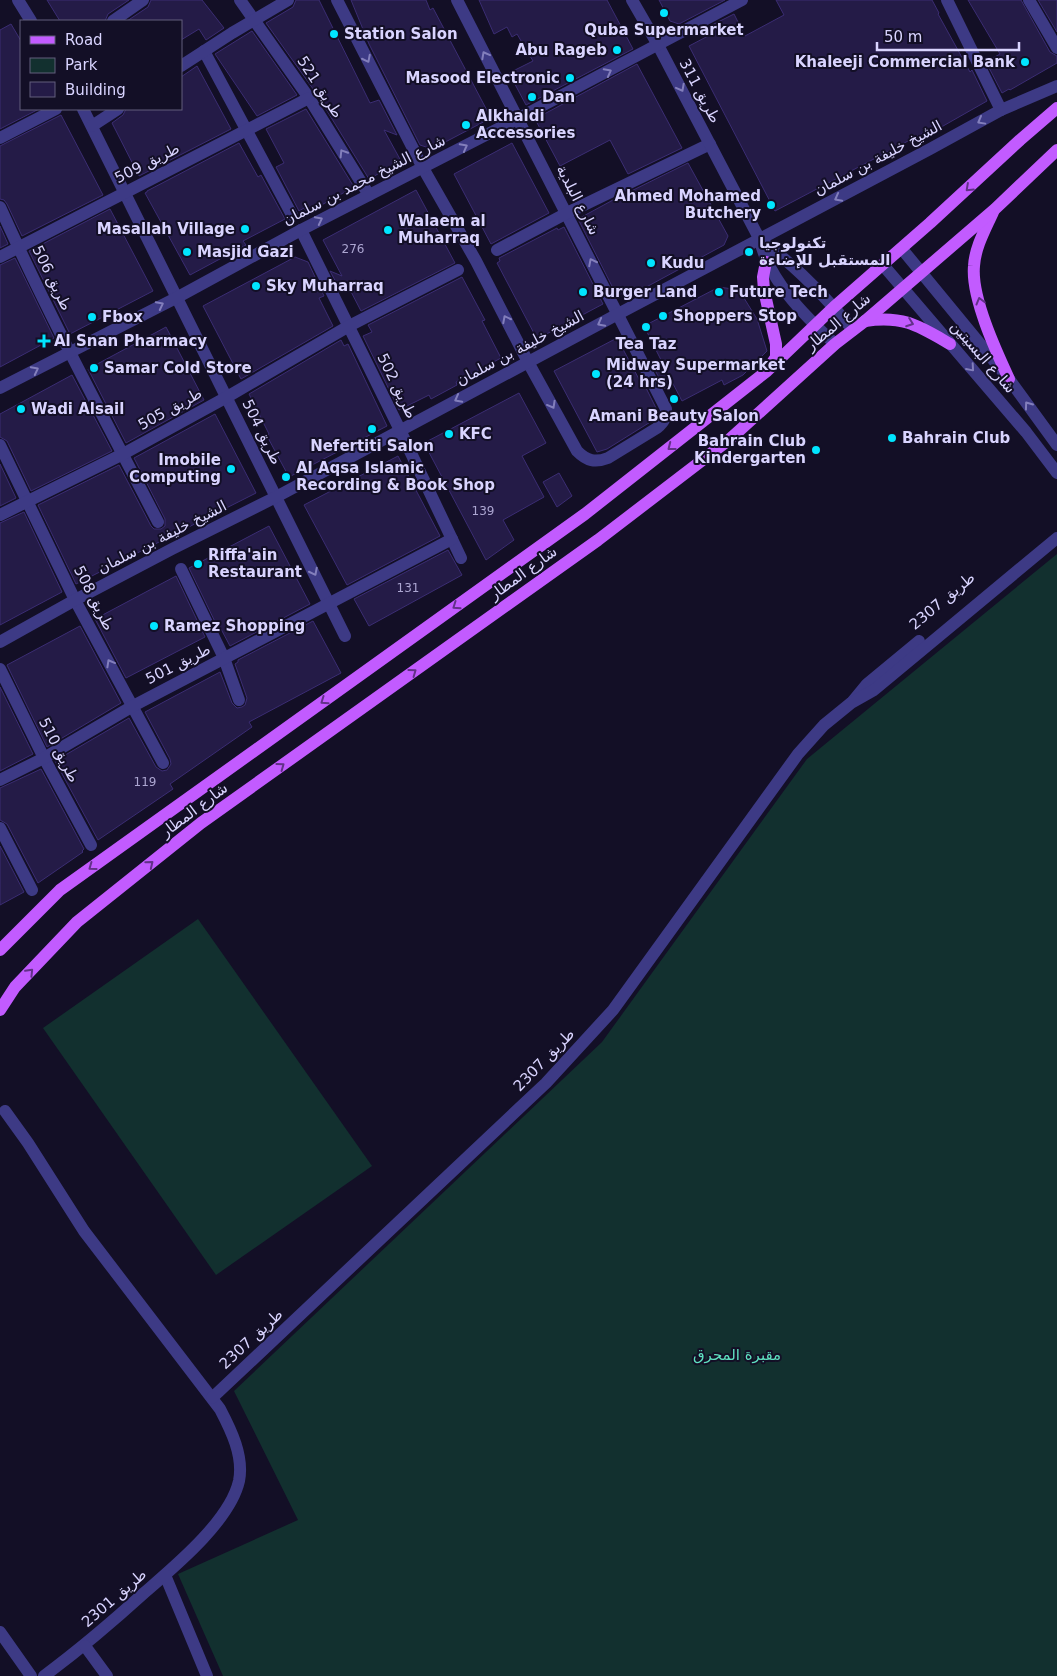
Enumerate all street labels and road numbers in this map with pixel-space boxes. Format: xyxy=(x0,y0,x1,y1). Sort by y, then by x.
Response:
street label: طريق 521 xyxy=(293,53,347,121)
street label: طريق 311 xyxy=(676,56,724,126)
street label: الشيخ خليفة بن سلمان xyxy=(811,117,945,199)
street label: شارع الشيخ محمد بن سلمان xyxy=(280,131,448,229)
street label: طريق 509 xyxy=(112,139,182,187)
street label: شارع البلدية xyxy=(553,162,603,238)
street label: طريق 506 xyxy=(28,242,76,314)
street label: شارع المطار xyxy=(801,290,874,355)
street label: الشيخ خليفة بن سلمان xyxy=(453,307,587,389)
street label: شارع البسيتين xyxy=(947,317,1019,397)
street label: طريق 502 xyxy=(373,350,421,422)
street label: طريق 505 xyxy=(135,384,205,434)
street label: طريق 504 xyxy=(238,396,286,468)
street label: الشيخ خليفة بن سلمان xyxy=(94,497,230,577)
street label: شارع المطار xyxy=(485,542,561,604)
street label: طريق 508 xyxy=(70,563,118,633)
street label: طريق 2307 xyxy=(906,568,978,634)
street label: طريق 501 xyxy=(143,640,213,688)
street label: طريق 510 xyxy=(35,715,83,785)
street label: شارع المطار xyxy=(156,779,231,842)
street label: طريق 2307 xyxy=(510,1025,578,1095)
street label: طريق 2307 xyxy=(216,1305,286,1373)
street label: طريق 2301 xyxy=(78,1565,150,1631)

